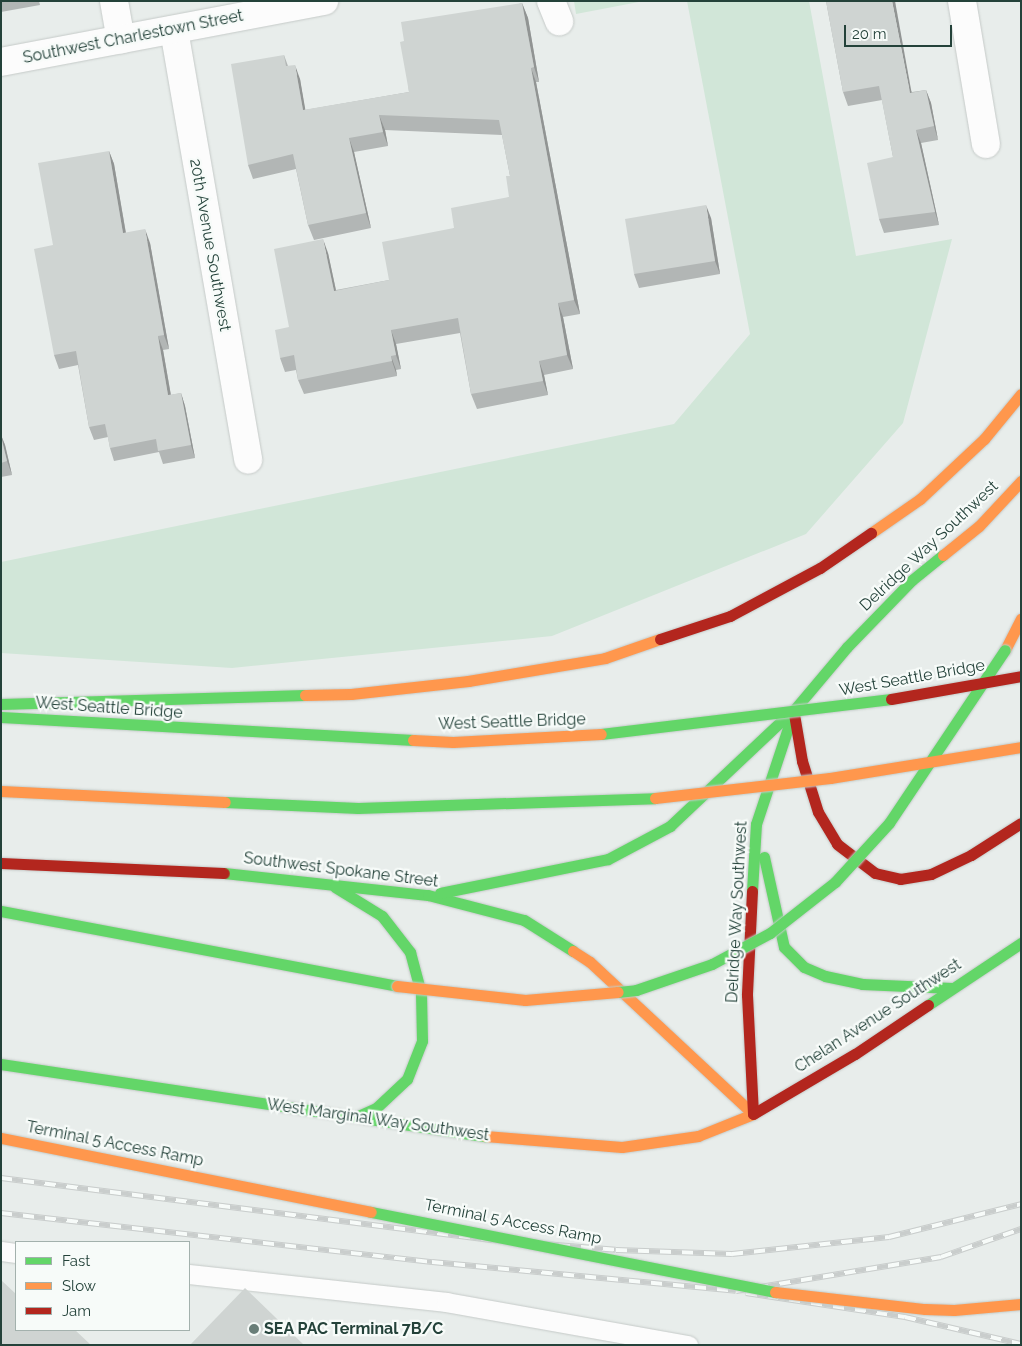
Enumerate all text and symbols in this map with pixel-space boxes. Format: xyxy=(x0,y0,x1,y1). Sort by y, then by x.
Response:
street label: Southwest Charlestown Street xyxy=(21,6,245,68)
scale bar xyxy=(847,15,954,47)
text: 20 m xyxy=(852,25,887,43)
street label: 20th Avenue Southwest xyxy=(185,157,235,333)
street label: Delridge Way Southwest xyxy=(855,477,1003,615)
street label: West Seattle Bridge xyxy=(838,656,986,700)
street label: West Seattle Bridge xyxy=(35,693,183,723)
street label: West Seattle Bridge xyxy=(438,710,586,734)
street label: Delridge Way Southwest xyxy=(723,820,751,1004)
street label: Southwest Spokane Street xyxy=(243,849,439,891)
street label: Chelan Avenue Southwest xyxy=(791,955,965,1077)
street label: West Marginal Way Southwest xyxy=(265,1095,491,1145)
street label: Terminal 5 Access Ramp xyxy=(24,1117,206,1171)
street label: Terminal 5 Access Ramp xyxy=(422,1195,604,1249)
legend xyxy=(15,1241,190,1331)
text: Fast xyxy=(62,1252,90,1270)
text: Slow xyxy=(62,1277,96,1295)
text: Jam xyxy=(62,1302,91,1320)
place label: SEA PAC Terminal 7B/C xyxy=(264,1319,445,1339)
marker: SEA PAC Terminal 7B/C xyxy=(248,1323,260,1335)

